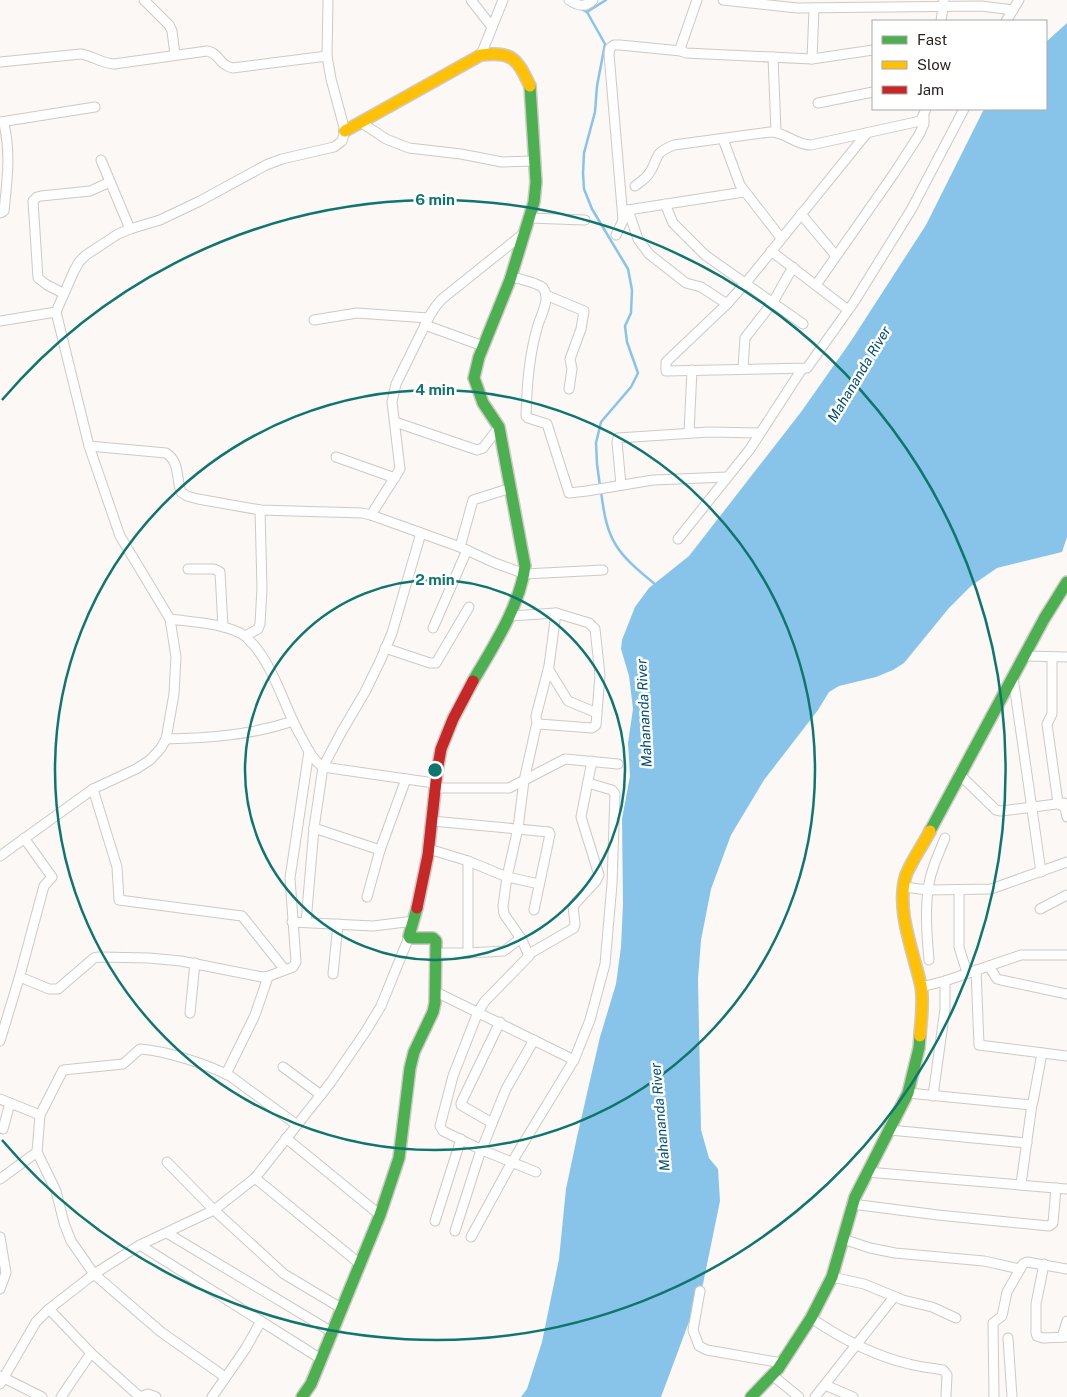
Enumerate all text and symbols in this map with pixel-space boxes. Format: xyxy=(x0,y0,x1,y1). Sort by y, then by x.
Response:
legend xyxy=(872,20,1047,110)
text: Fast xyxy=(917,31,947,48)
text: Slow xyxy=(917,56,952,73)
text: Jam xyxy=(917,81,944,98)
text: 6 min xyxy=(415,191,455,208)
water label: Mahananda River xyxy=(824,323,894,425)
text: 4 min xyxy=(415,381,455,398)
text: 2 min xyxy=(415,571,455,588)
water label: Mahananda River xyxy=(633,658,655,768)
centre of rings xyxy=(426,761,444,779)
water label: Mahananda River xyxy=(647,1061,673,1172)

